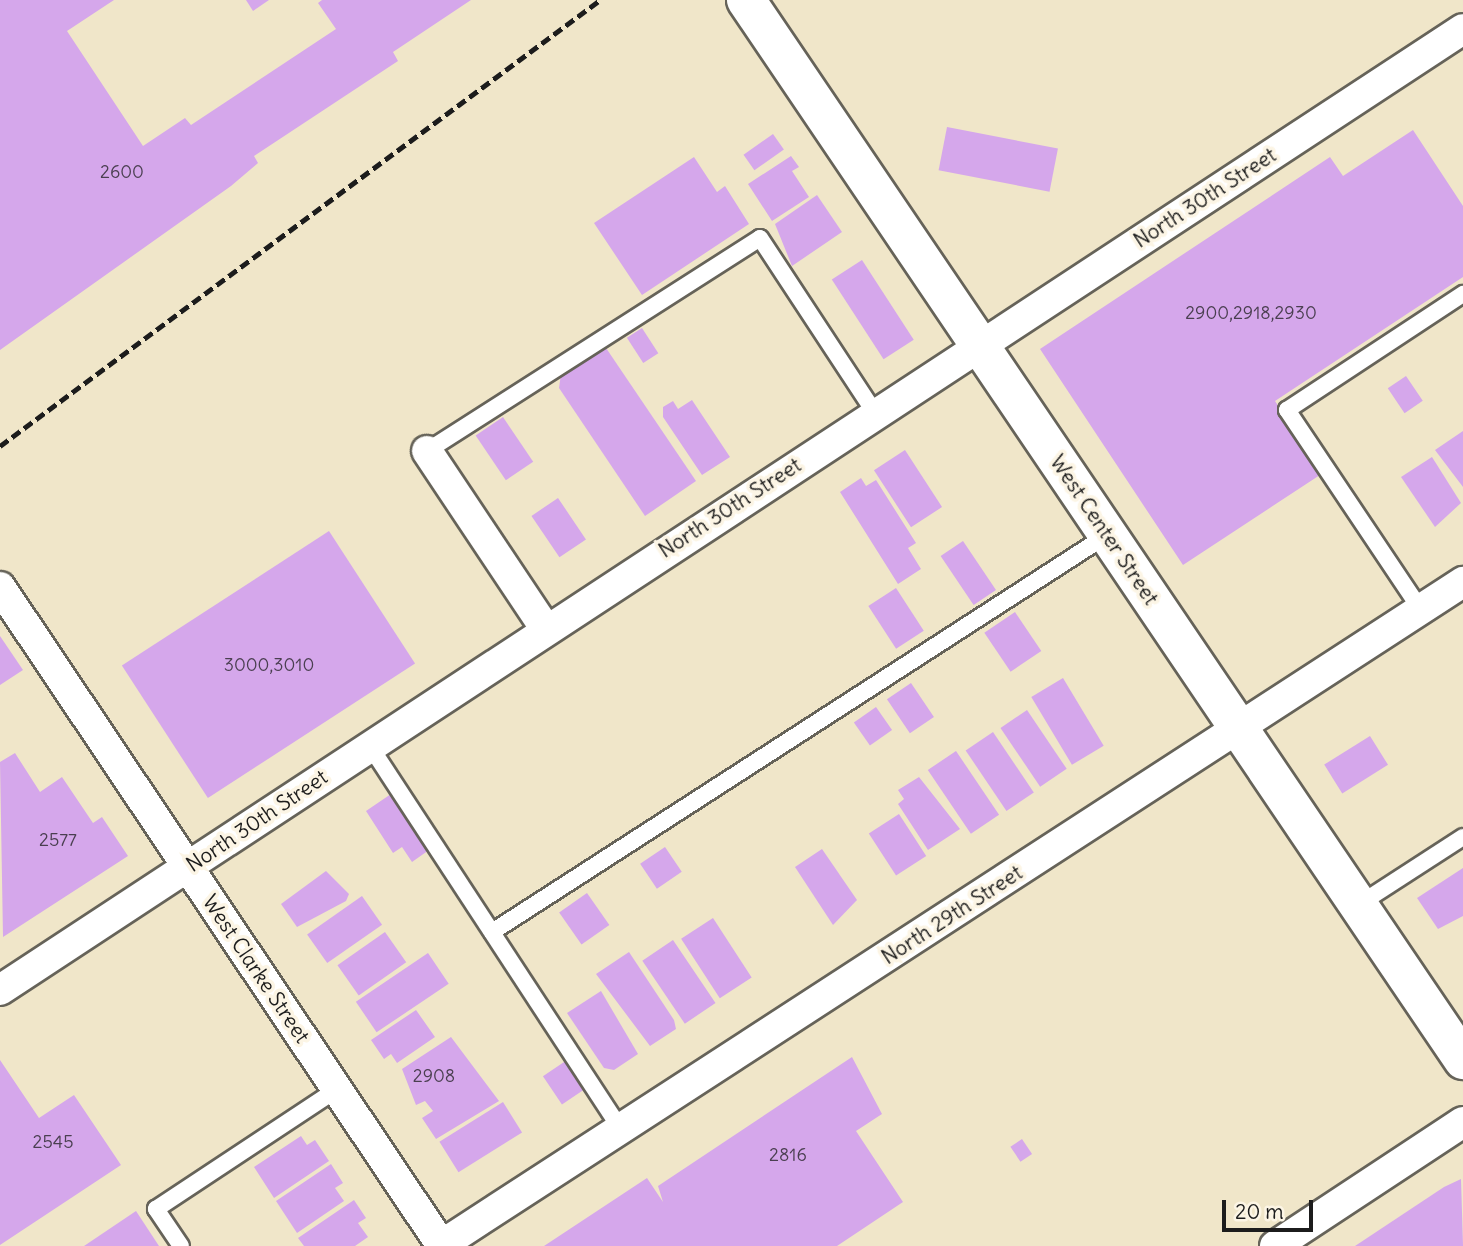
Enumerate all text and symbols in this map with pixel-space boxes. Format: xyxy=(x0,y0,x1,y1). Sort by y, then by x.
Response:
street label: North 30th Street xyxy=(1129,143,1281,253)
house number: 2600 xyxy=(100,161,144,183)
house number: 2900,2918,2930 xyxy=(1185,302,1317,324)
street label: West Center Street xyxy=(1044,450,1164,610)
street label: North 30th Street xyxy=(654,453,806,563)
house number: 3000,3010 xyxy=(224,654,314,676)
street label: North 30th Street xyxy=(182,764,332,878)
house number: 2577 xyxy=(39,829,77,851)
street label: North 29th Street xyxy=(877,860,1027,970)
street label: West Clarke Street xyxy=(197,890,315,1048)
house number: 2908 xyxy=(413,1065,455,1087)
house number: 2545 xyxy=(33,1131,73,1153)
house number: 2816 xyxy=(769,1144,807,1166)
scale bar xyxy=(1225,1186,1316,1230)
text: 20 m xyxy=(1235,1198,1284,1225)

